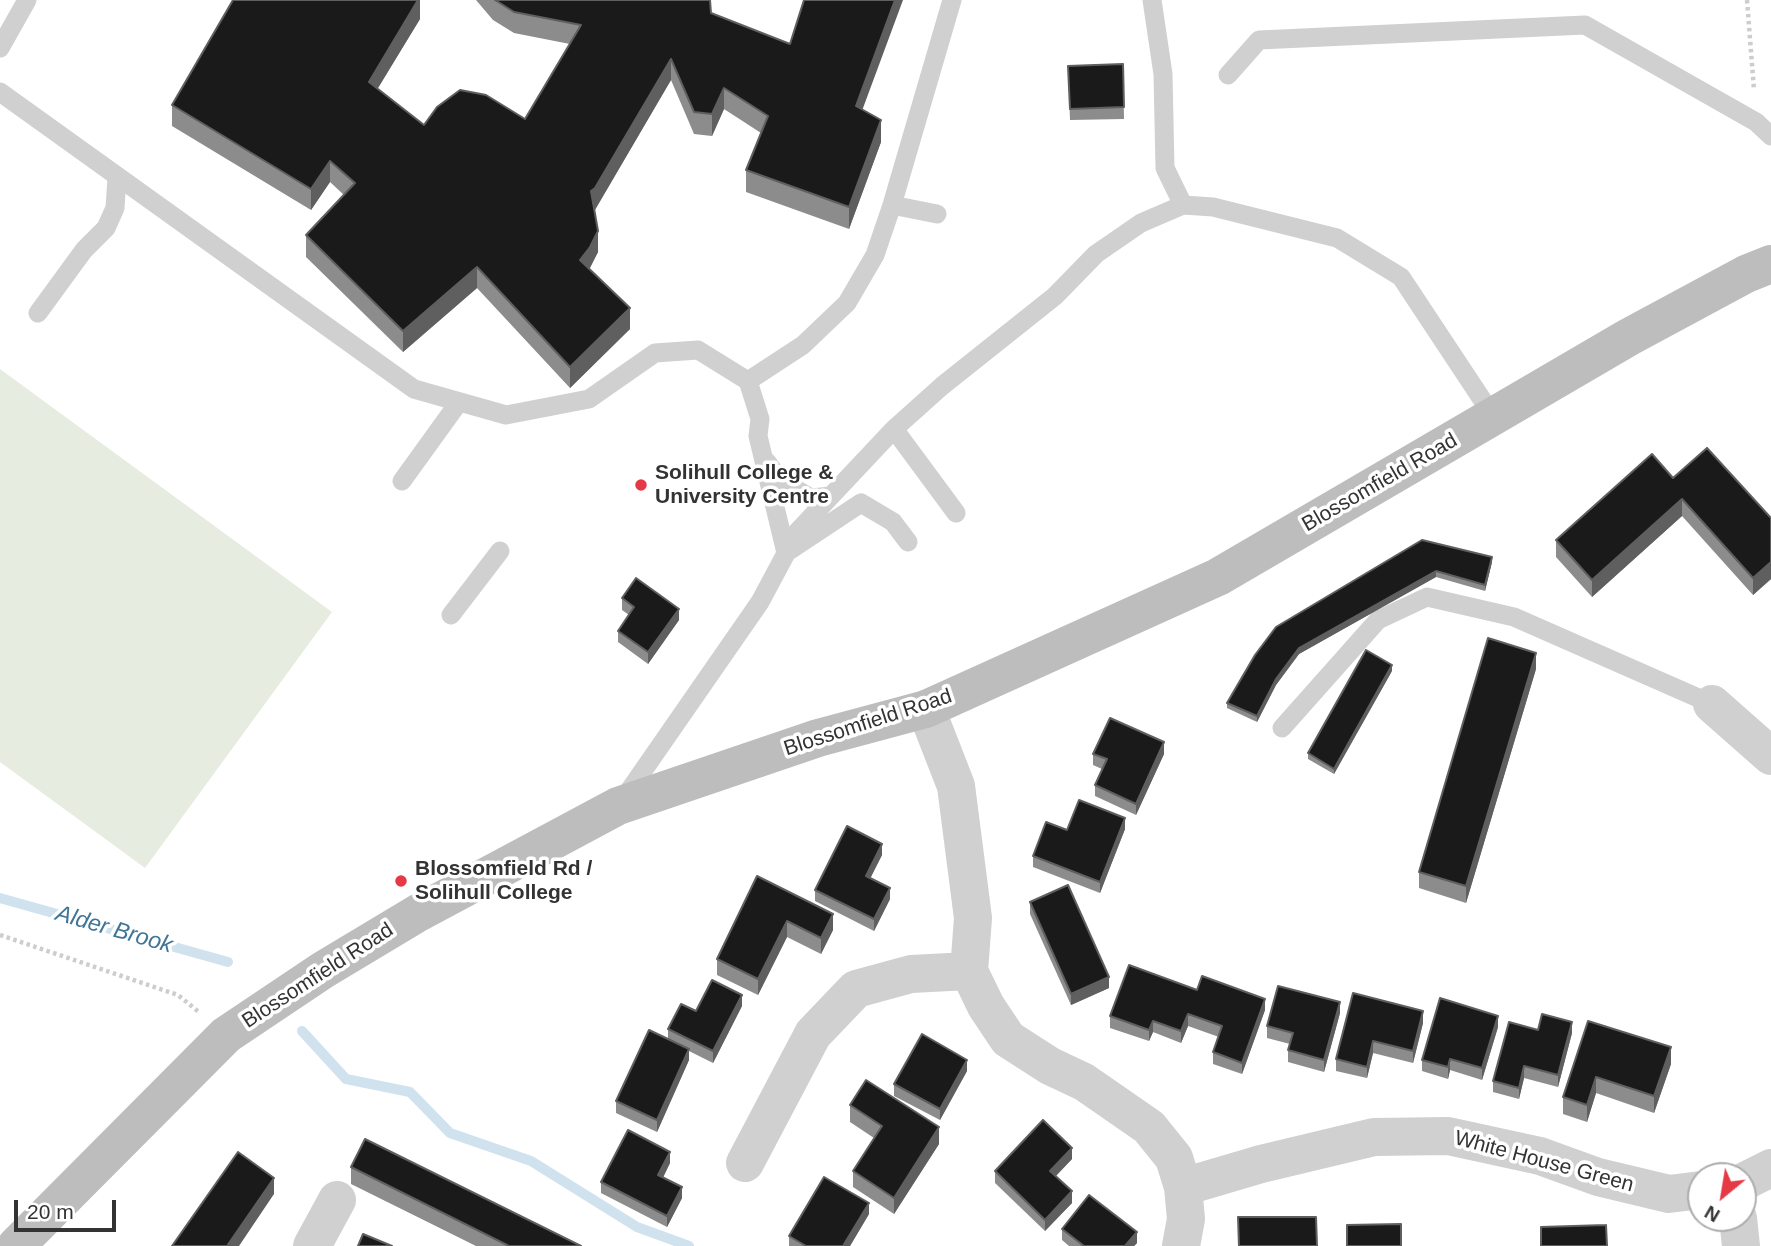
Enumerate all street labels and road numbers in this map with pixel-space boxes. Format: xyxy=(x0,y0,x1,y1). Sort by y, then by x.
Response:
street label: Blossomfield Road xyxy=(1298,428,1462,538)
street label: Blossomfield Road xyxy=(781,684,955,762)
street label: Blossomfield Road xyxy=(238,918,398,1034)
street label: White House Green xyxy=(1452,1126,1636,1198)

